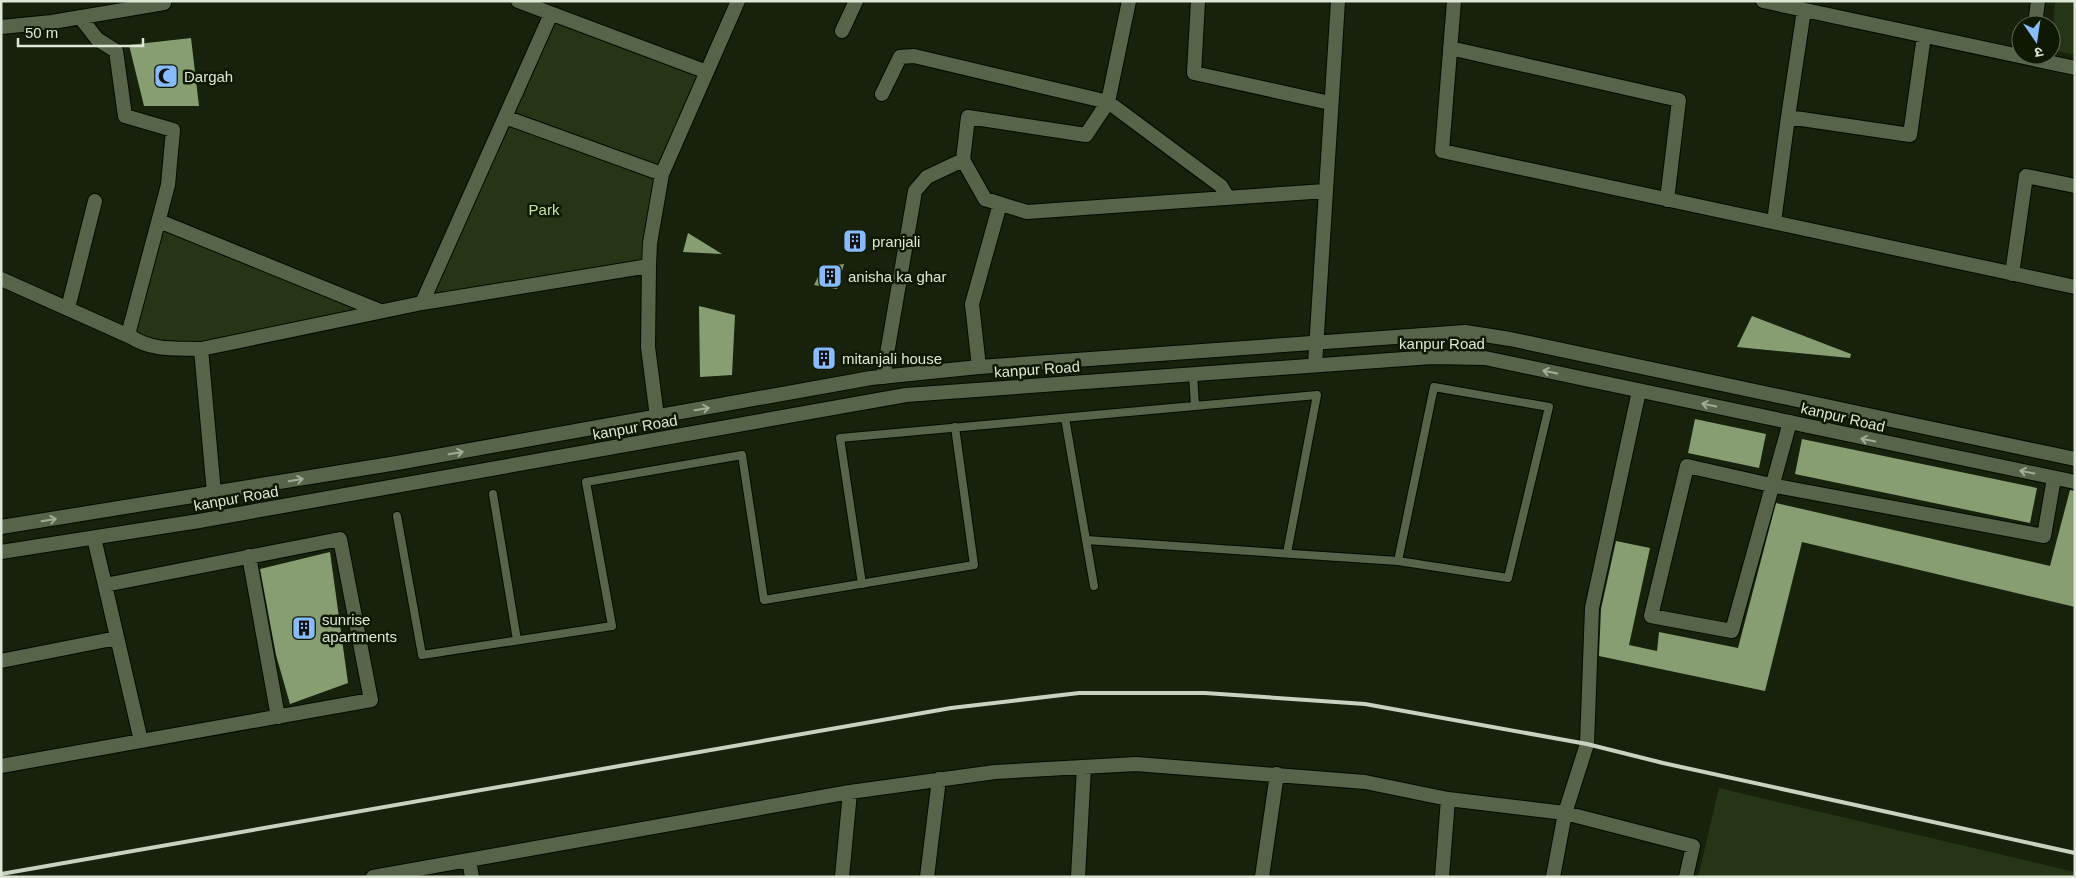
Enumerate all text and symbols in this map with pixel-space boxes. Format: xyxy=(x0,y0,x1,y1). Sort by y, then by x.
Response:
scale bar xyxy=(18,15,142,47)
north arrow xyxy=(2011,15,2061,65)
text: 50 m xyxy=(25,24,58,41)
text: उ xyxy=(2032,44,2045,62)
mosque icon: Dargah xyxy=(153,63,179,89)
place label: Dargah xyxy=(184,68,233,85)
park label: Park xyxy=(529,201,560,218)
building icon: pranjali xyxy=(842,228,868,254)
place label: pranjali xyxy=(872,233,920,250)
building icon: anisha ka ghar xyxy=(817,263,843,289)
place label: anisha ka ghar xyxy=(848,268,946,285)
street label: kanpur Road xyxy=(1399,335,1485,352)
building icon: mitanjali house xyxy=(811,345,837,371)
place label: mitanjali house xyxy=(842,350,942,367)
street label: kanpur Road xyxy=(994,358,1080,380)
one-way arrow xyxy=(1542,367,1558,376)
street label: kanpur Road xyxy=(1799,399,1887,435)
one-way arrow xyxy=(1701,400,1717,410)
one-way arrow xyxy=(694,403,710,413)
street label: kanpur Road xyxy=(591,411,679,443)
one-way arrow xyxy=(1860,435,1876,444)
one-way arrow xyxy=(448,447,464,457)
one-way arrow xyxy=(2019,467,2035,477)
one-way arrow xyxy=(288,474,304,484)
street label: kanpur Road xyxy=(192,482,280,514)
one-way arrow xyxy=(41,514,57,524)
place label: sunrise apartments xyxy=(322,611,397,645)
building icon: sunrise apartments xyxy=(291,615,317,641)

